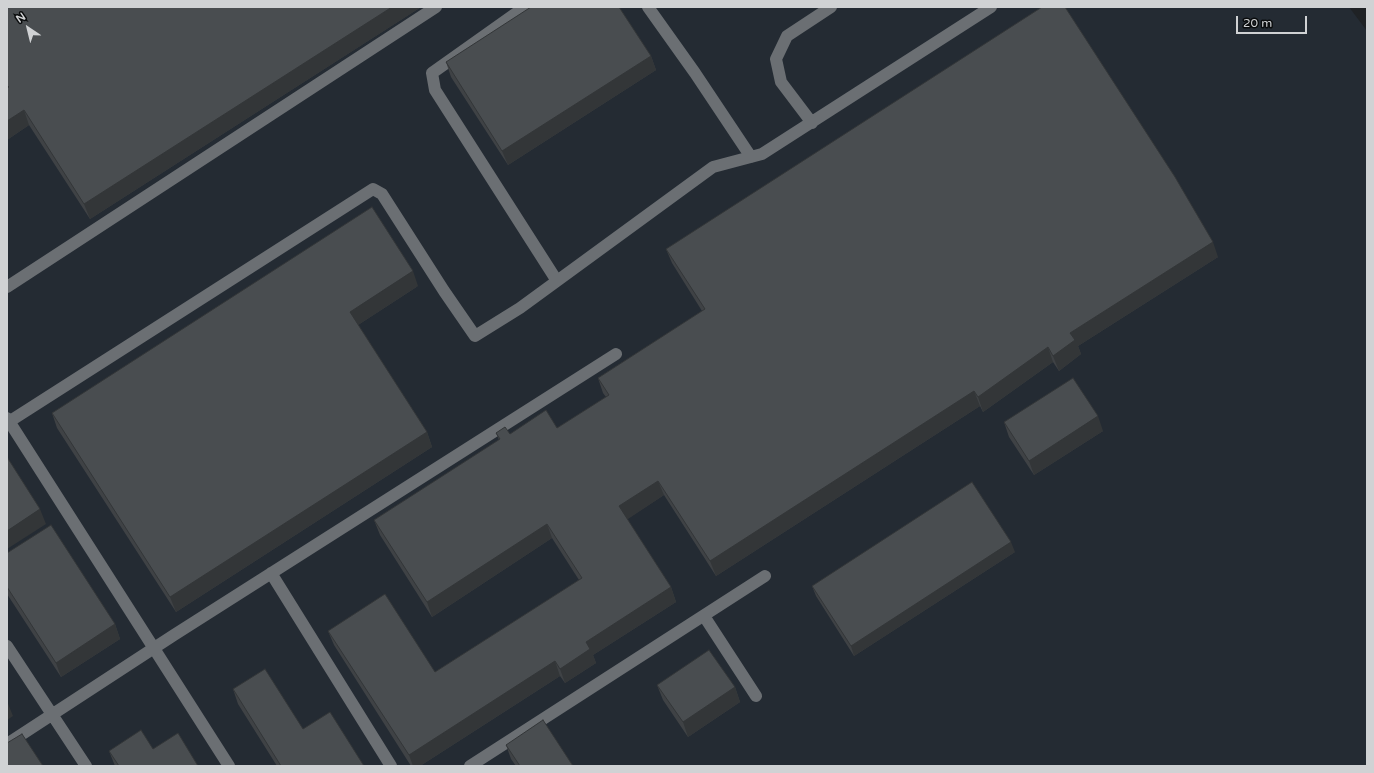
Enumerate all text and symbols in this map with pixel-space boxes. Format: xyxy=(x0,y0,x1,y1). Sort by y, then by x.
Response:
north arrow xyxy=(8,8,48,48)
scale bar xyxy=(1238,8,1309,34)
text: N xyxy=(13,10,28,26)
text: 20 m xyxy=(1243,16,1272,30)

